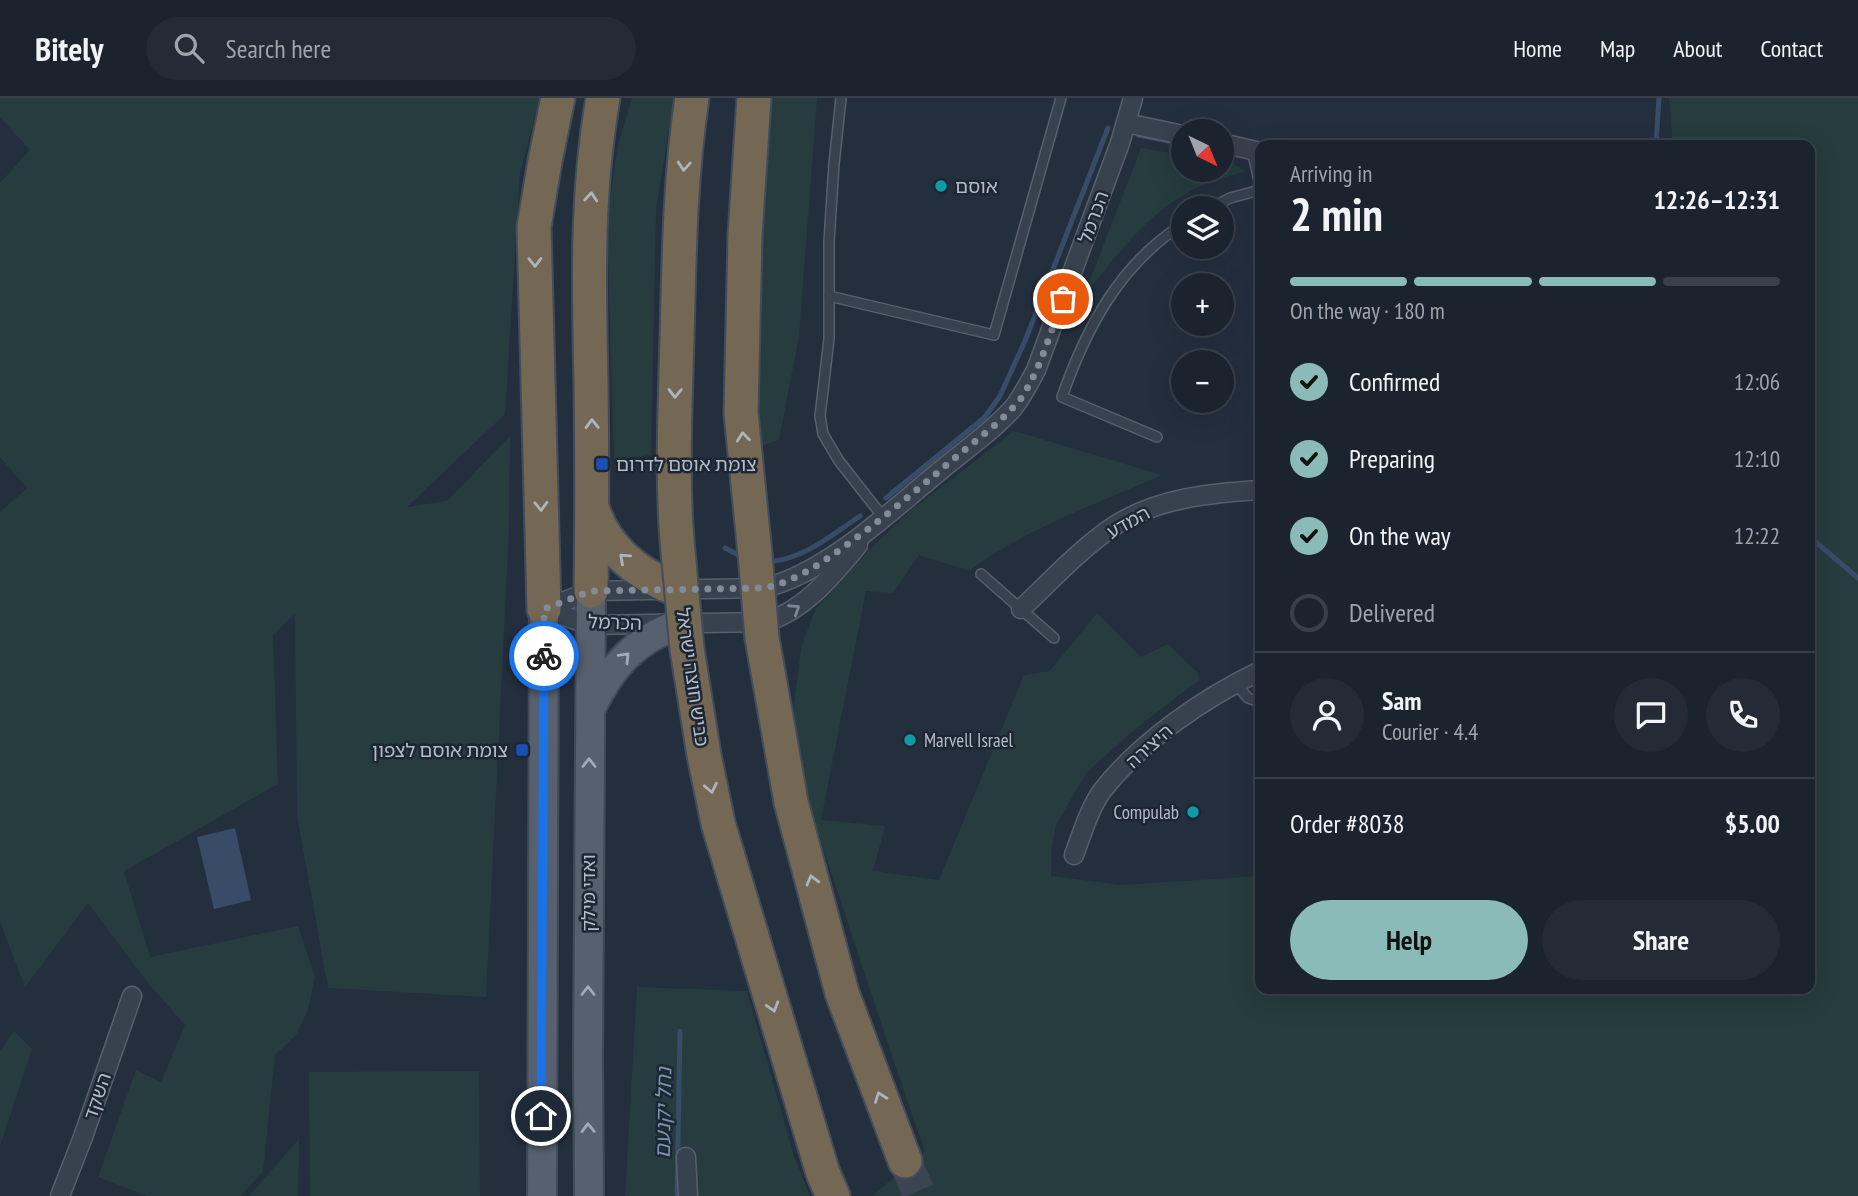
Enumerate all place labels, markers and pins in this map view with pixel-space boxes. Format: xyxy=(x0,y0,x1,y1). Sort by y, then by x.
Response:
place label: אוסם xyxy=(955,174,998,198)
marker: אוסם xyxy=(933,178,949,194)
pin xyxy=(1033,269,1093,329)
place label: צומת אוסם לדרום xyxy=(616,452,757,476)
marker: צומת אוסם לדרום xyxy=(594,456,610,472)
place label: Marvell Israel xyxy=(924,728,1014,752)
marker: Marvell Israel xyxy=(902,732,918,748)
place label: צומת אוסם לצפון xyxy=(372,738,508,762)
marker: צומת אוסם לצפון xyxy=(514,742,530,758)
place label: Compulab xyxy=(1113,800,1179,824)
marker: Compulab xyxy=(1185,804,1201,820)
pin xyxy=(511,1086,571,1146)

